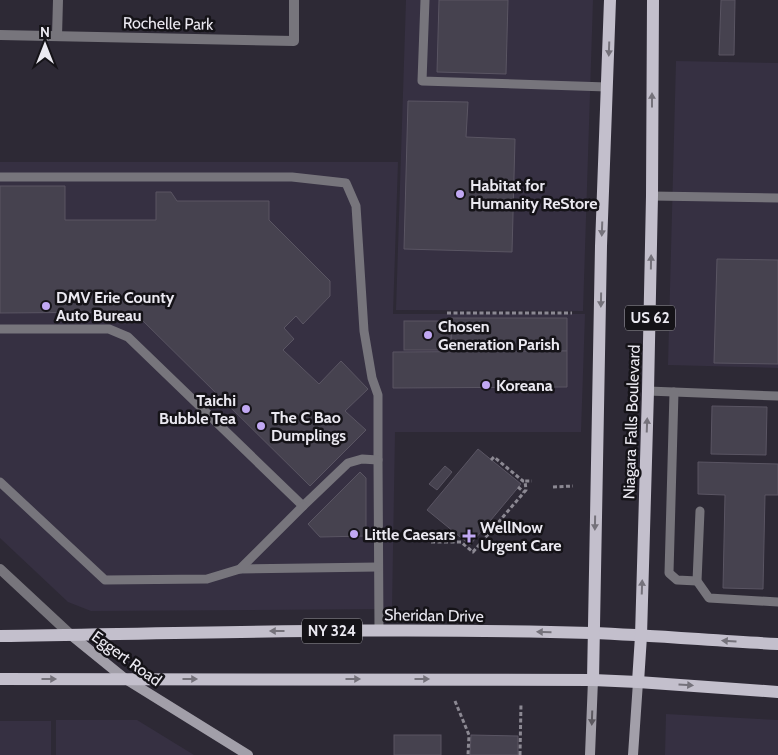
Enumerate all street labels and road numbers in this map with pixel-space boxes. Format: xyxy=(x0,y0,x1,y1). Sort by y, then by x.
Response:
street label: Rochelle Park xyxy=(123,13,214,34)
road number: US 62 xyxy=(625,306,675,330)
street label: Niagara Falls Boulevard xyxy=(619,344,644,500)
street label: Sheridan Drive xyxy=(384,605,484,626)
road number: NY 324 xyxy=(302,618,362,644)
street label: Eggert Road xyxy=(88,627,165,690)

